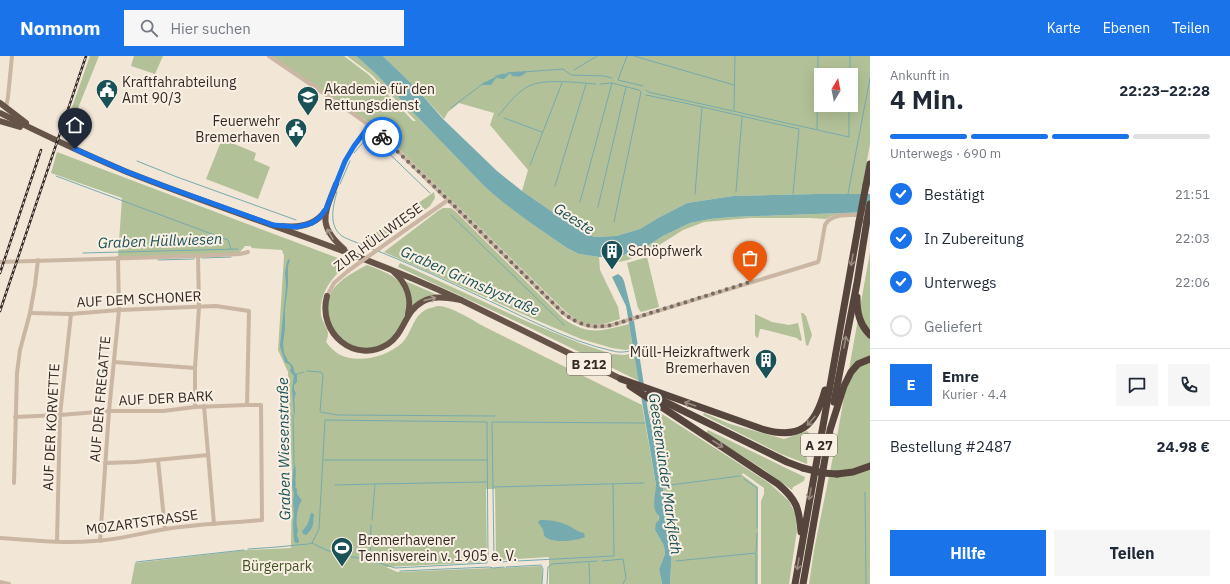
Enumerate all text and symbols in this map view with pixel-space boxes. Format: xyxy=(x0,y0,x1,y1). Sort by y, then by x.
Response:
search box xyxy=(124,10,404,46)
text: Nomnom xyxy=(20,16,100,40)
icon: search xyxy=(138,17,160,39)
text: Hier suchen xyxy=(170,19,251,38)
text: Karte xyxy=(1047,19,1081,37)
text: Ebenen xyxy=(1103,19,1150,37)
text: Teilen xyxy=(1172,19,1210,37)
text: Ankunft in xyxy=(890,67,950,84)
north arrow xyxy=(814,68,858,112)
map controls xyxy=(814,68,858,112)
place label: Kraftfahrabteilung Amt 90/3 xyxy=(122,73,237,107)
public building icon: Kraftfahrabteilung Amt 90/3 xyxy=(94,77,120,110)
place label: Akademie für den Rettungsdienst xyxy=(324,80,435,114)
text: 22:23–22:28 xyxy=(1119,81,1210,100)
text: 4 Min. xyxy=(890,82,964,116)
school or university icon: Akademie für den Rettungsdienst xyxy=(295,84,321,117)
pin xyxy=(58,108,92,149)
place label: Feuerwehr Bremerhaven xyxy=(195,112,280,146)
icon: home xyxy=(64,114,86,136)
public building icon: Feuerwehr Bremerhaven xyxy=(283,116,309,149)
courier xyxy=(362,117,402,157)
icon: bike xyxy=(371,126,393,148)
text: Unterwegs · 690 m xyxy=(890,145,1001,162)
icon: check xyxy=(890,183,912,205)
text: Bestätigt xyxy=(924,185,985,204)
text: 21:51 xyxy=(1175,186,1210,203)
street label: ZUR HÜLLWIESE xyxy=(330,199,426,275)
water label: Geeste xyxy=(550,199,598,239)
icon: check xyxy=(890,227,912,249)
one-way arrow xyxy=(326,228,334,240)
water label: Graben Hüllwiesen xyxy=(97,229,223,252)
text: In Zubereitung xyxy=(924,229,1024,248)
text: 22:03 xyxy=(1175,230,1210,247)
building icon: Schöpfwerk xyxy=(599,238,625,271)
water label: Graben Grimsbystraße xyxy=(398,241,543,320)
pin xyxy=(733,241,767,282)
place label: Schöpfwerk xyxy=(628,242,703,260)
icon: bag xyxy=(739,247,761,269)
one-way arrow xyxy=(848,253,856,266)
icon: check xyxy=(890,271,912,293)
text: Unterwegs xyxy=(924,273,997,292)
text: 22:06 xyxy=(1175,274,1210,291)
street label: AUF DEM SCHONER xyxy=(76,287,202,311)
one-way arrow xyxy=(424,295,437,303)
text: Geliefert xyxy=(924,317,983,336)
street label: AUF DER FREGATTE xyxy=(86,335,114,463)
one-way arrow xyxy=(842,335,850,348)
place label: Müll-Heizkraftwerk Bremerhaven xyxy=(630,343,751,377)
building icon: Müll-Heizkraftwerk Bremerhaven xyxy=(753,347,779,380)
road number: B 212 xyxy=(567,353,611,375)
street label: AUF DER KORVETTE xyxy=(39,363,63,491)
button: chat xyxy=(1116,364,1158,406)
button: phone xyxy=(1168,364,1210,406)
text: Emre xyxy=(942,367,979,386)
text: E xyxy=(906,375,916,394)
water label: Graben Wiesenstraße xyxy=(273,377,294,521)
text: Kurier · 4.4 xyxy=(942,386,1007,403)
street label: AUF DER BARK xyxy=(118,387,214,409)
water label: Geestemünder Markfleth xyxy=(645,392,686,556)
one-way arrow xyxy=(684,399,696,407)
one-way arrow xyxy=(806,416,815,426)
road number: A 27 xyxy=(801,434,837,456)
text: Bestellung #2487 xyxy=(890,437,1012,456)
text: 24.98 € xyxy=(1156,437,1210,456)
one-way arrow xyxy=(712,440,723,448)
one-way arrow xyxy=(806,487,814,500)
street label: MOZARTSTRASSE xyxy=(85,505,199,539)
button: Hilfe xyxy=(890,530,1046,576)
button: Teilen xyxy=(1054,530,1210,576)
place label: Bremerhavener Tennisverein v. 1905 e. V. xyxy=(358,531,517,565)
sports icon: Bremerhavener Tennisverein v. 1905 e. V. xyxy=(329,535,355,568)
park label: Bürgerpark xyxy=(242,557,313,575)
one-way arrow xyxy=(794,557,802,570)

